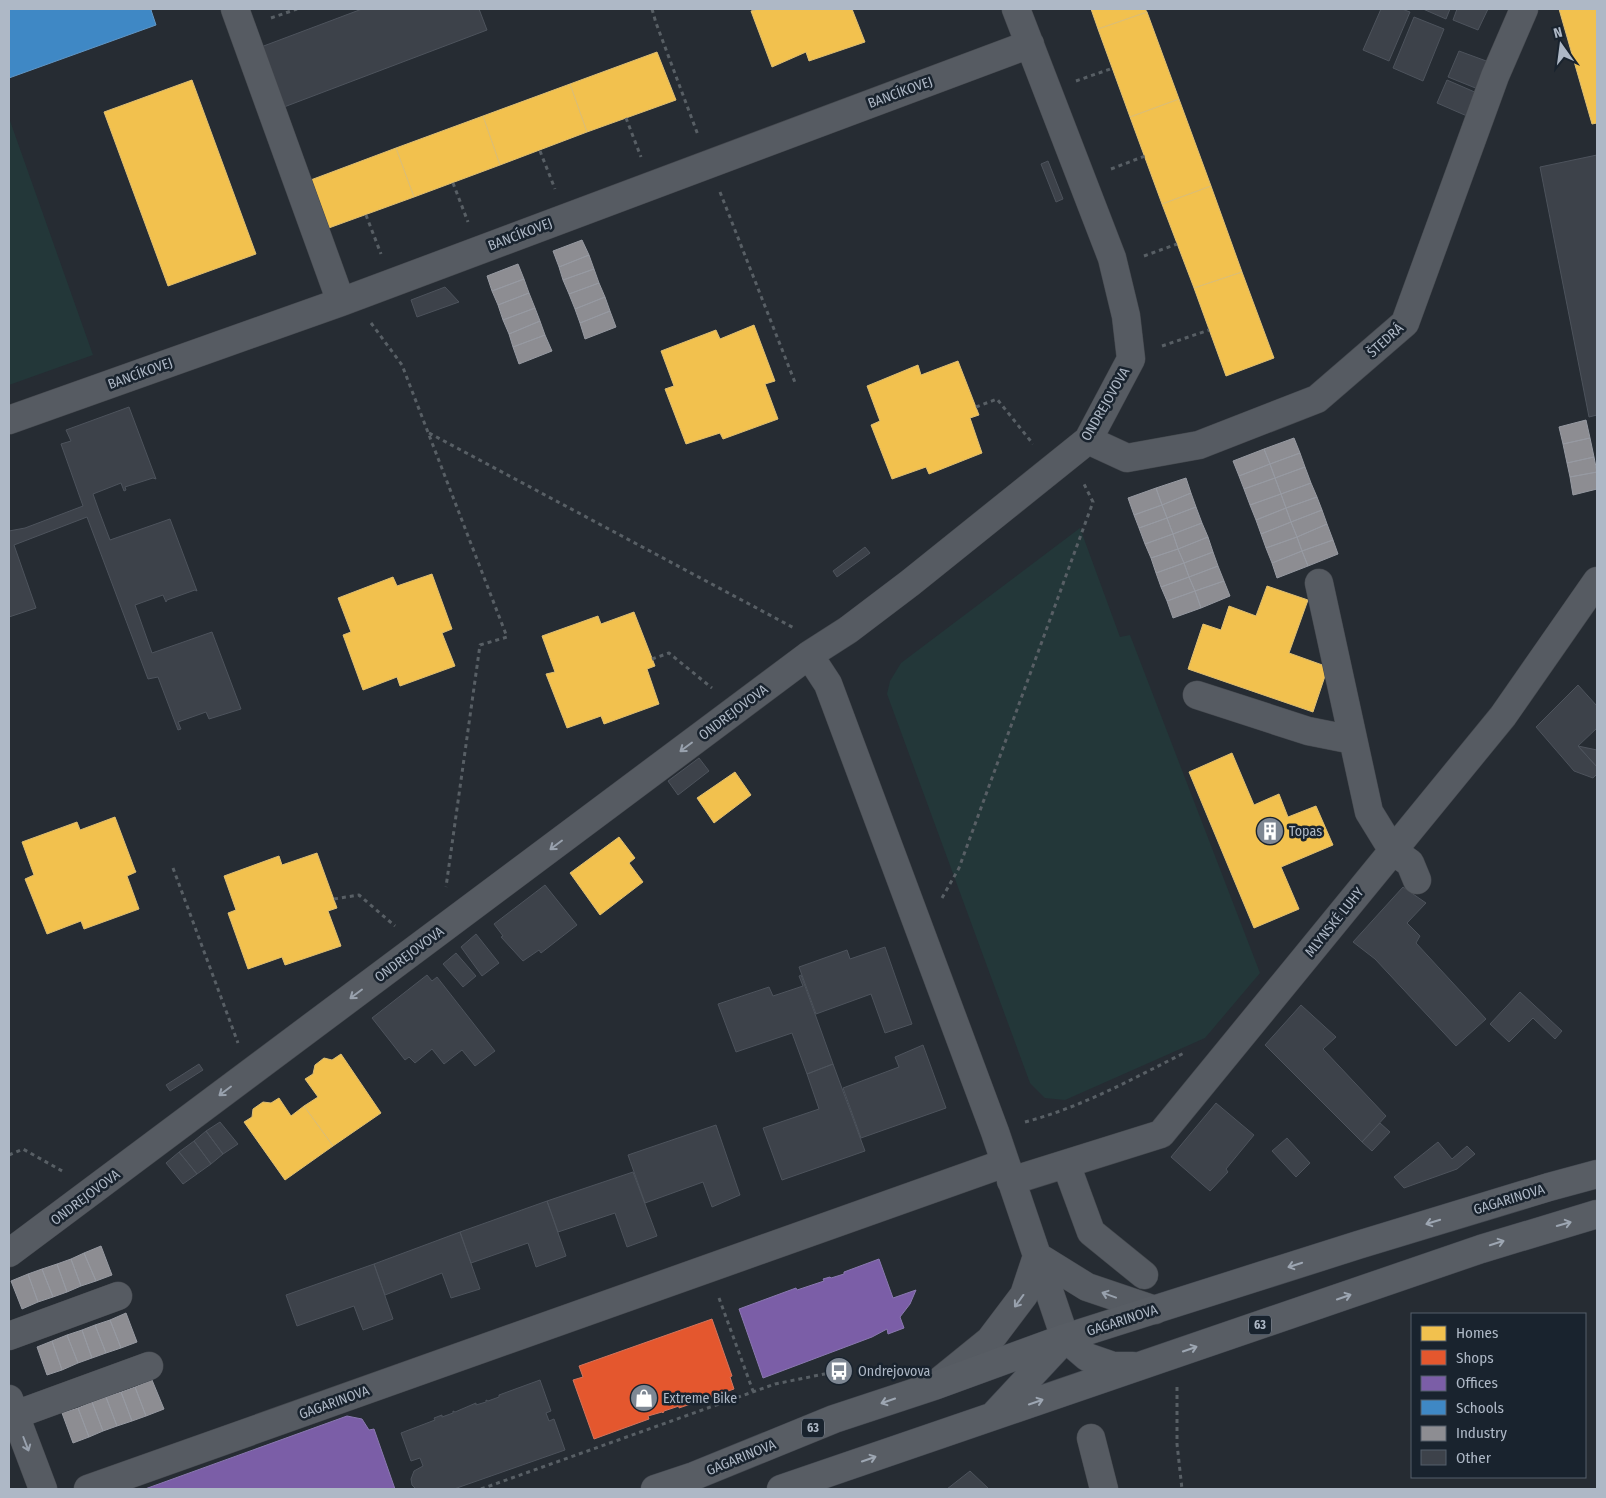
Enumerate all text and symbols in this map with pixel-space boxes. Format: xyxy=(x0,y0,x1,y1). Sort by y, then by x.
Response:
north arrow xyxy=(1536,20,1586,70)
text: N xyxy=(1552,24,1564,42)
street label: BANCÍKOVEJ xyxy=(865,72,935,112)
street label: BANCÍKOVEJ xyxy=(485,213,555,255)
street label: ŠTEDRÁ xyxy=(1363,319,1407,361)
street label: BANCÍKOVEJ xyxy=(105,353,175,393)
street label: ONDREJOVOVA xyxy=(1078,364,1134,444)
street label: ONDREJOVOVA xyxy=(695,681,772,744)
one-way arrow xyxy=(680,742,693,753)
building icon: Topas xyxy=(1255,816,1285,846)
place label: Topas xyxy=(1289,823,1322,840)
one-way arrow xyxy=(550,839,563,850)
street label: MLYNSKÉ LUHY xyxy=(1301,884,1367,960)
street label: ONDREJOVOVA xyxy=(371,923,448,986)
one-way arrow xyxy=(349,989,363,999)
one-way arrow xyxy=(219,1086,232,1097)
street label: ONDREJOVOVA xyxy=(47,1166,124,1229)
street label: GAGARINOVA xyxy=(1472,1180,1547,1218)
one-way arrow xyxy=(1426,1218,1441,1227)
one-way arrow xyxy=(1555,1218,1571,1228)
one-way arrow xyxy=(1489,1238,1505,1248)
one-way arrow xyxy=(1288,1261,1303,1270)
one-way arrow xyxy=(1101,1290,1117,1299)
one-way arrow xyxy=(1336,1291,1352,1301)
one-way arrow xyxy=(1014,1294,1024,1308)
street label: GAGARINOVA xyxy=(1085,1301,1160,1340)
legend xyxy=(1411,1313,1586,1478)
road number: 63 xyxy=(1249,1316,1271,1334)
text: Homes xyxy=(1456,1324,1498,1342)
one-way arrow xyxy=(1182,1344,1197,1353)
text: Shops xyxy=(1456,1349,1494,1367)
bus stop icon: Ondrejovova xyxy=(824,1356,854,1386)
place label: Ondrejovova xyxy=(858,1363,930,1380)
text: Offices xyxy=(1456,1374,1498,1392)
street label: GAGARINOVA xyxy=(297,1382,372,1423)
shop icon: Extreme Bike xyxy=(629,1383,659,1413)
place label: Extreme Bike xyxy=(663,1390,737,1407)
one-way arrow xyxy=(881,1397,896,1406)
one-way arrow xyxy=(1028,1397,1044,1406)
text: Schools xyxy=(1456,1399,1504,1417)
road number: 63 xyxy=(802,1419,824,1438)
text: Industry xyxy=(1456,1424,1507,1442)
one-way arrow xyxy=(22,1436,31,1451)
street label: GAGARINOVA xyxy=(704,1436,779,1479)
text: Other xyxy=(1456,1449,1492,1467)
one-way arrow xyxy=(860,1454,876,1464)

